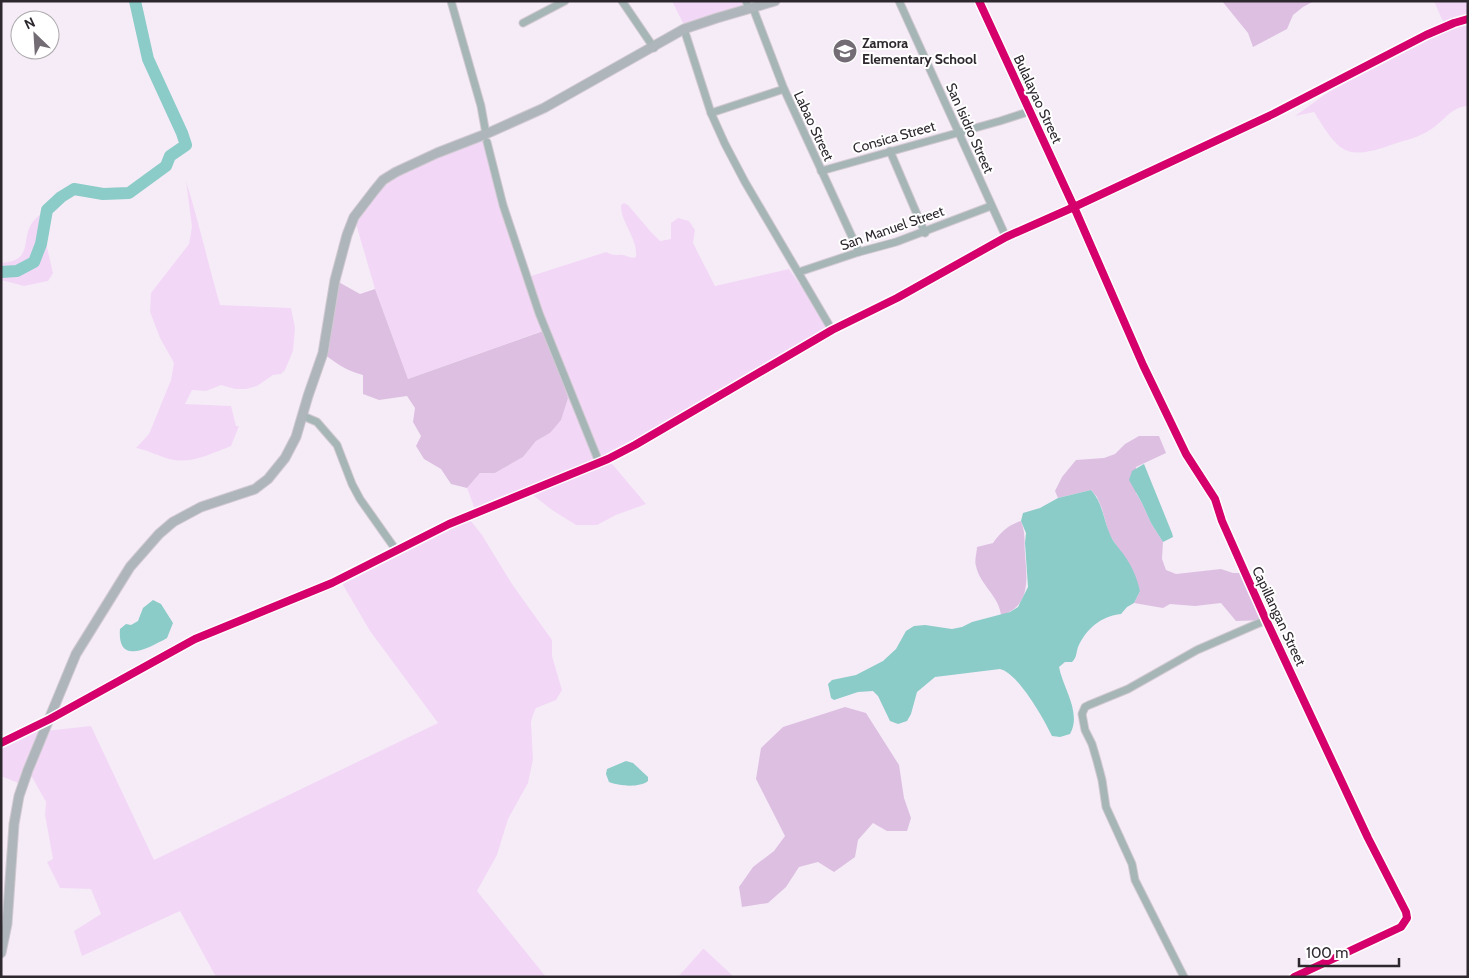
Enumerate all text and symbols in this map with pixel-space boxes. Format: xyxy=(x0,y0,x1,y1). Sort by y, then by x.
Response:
north arrow xyxy=(10,10,60,60)
text: N xyxy=(21,13,38,33)
place label: Zamora Elementary School xyxy=(862,34,977,68)
school or university icon: Zamora Elementary School xyxy=(832,38,858,64)
street label: Bulalayao Street xyxy=(1010,52,1067,147)
street label: San Isidro Street xyxy=(942,80,998,176)
street label: Labao Street xyxy=(790,88,838,164)
street label: Consica Street xyxy=(851,117,938,157)
street label: San Manuel Street xyxy=(838,202,947,254)
street label: Capillangan Street xyxy=(1248,563,1310,669)
scale bar xyxy=(1299,936,1399,968)
text: 100 m xyxy=(1306,944,1348,962)

